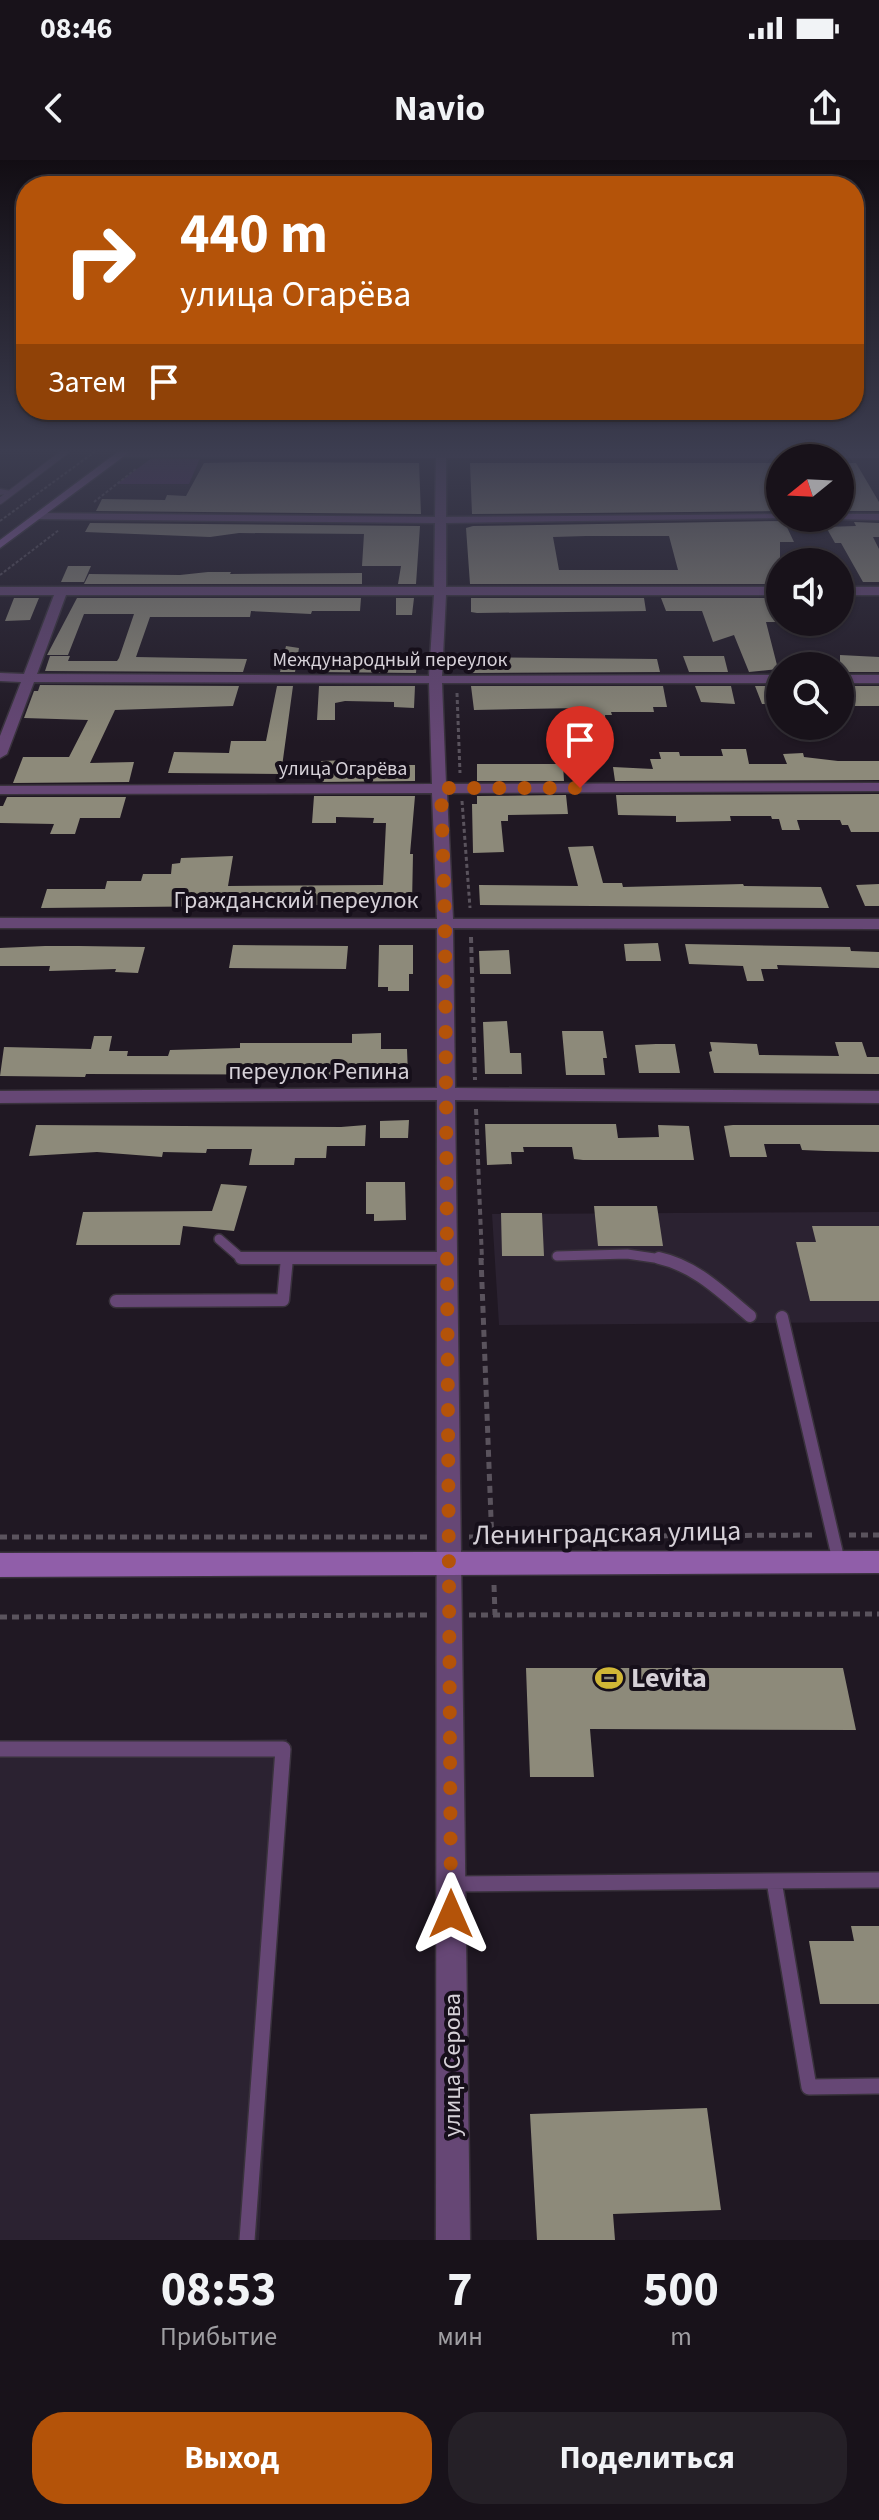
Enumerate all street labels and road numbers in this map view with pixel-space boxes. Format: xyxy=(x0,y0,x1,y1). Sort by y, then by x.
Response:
street label: Международный переулок xyxy=(273,646,508,674)
street label: улица Огарёва xyxy=(279,755,407,783)
street label: Гражданский переулок xyxy=(174,883,419,918)
street label: переулок Репина xyxy=(228,1054,410,1089)
street label: Ленинградская улица xyxy=(472,1511,742,1555)
street label: улица Серова xyxy=(435,1993,470,2137)

